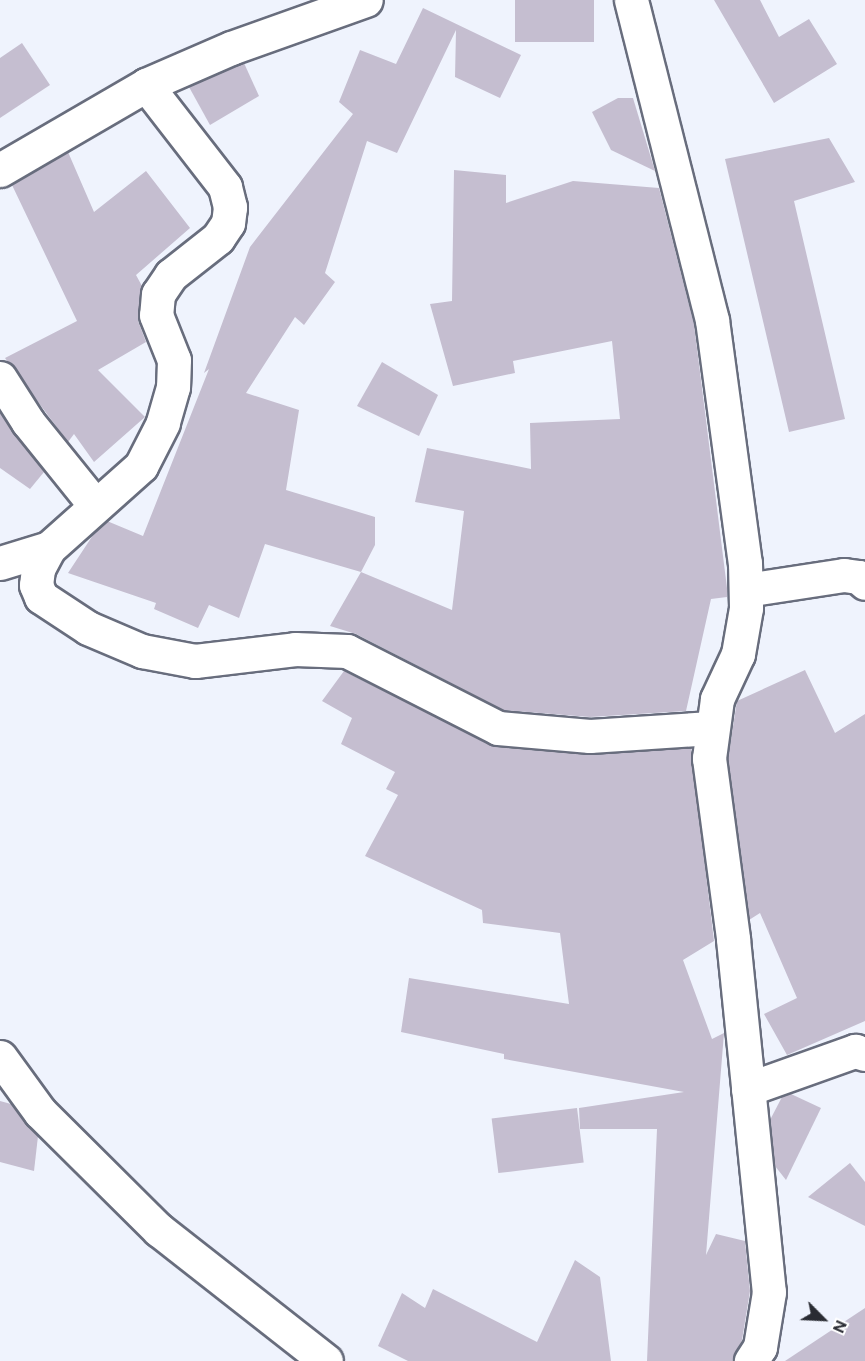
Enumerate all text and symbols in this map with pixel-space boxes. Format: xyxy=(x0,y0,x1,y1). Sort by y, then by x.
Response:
north arrow xyxy=(793,1289,853,1349)
text: N xyxy=(828,1317,852,1336)

